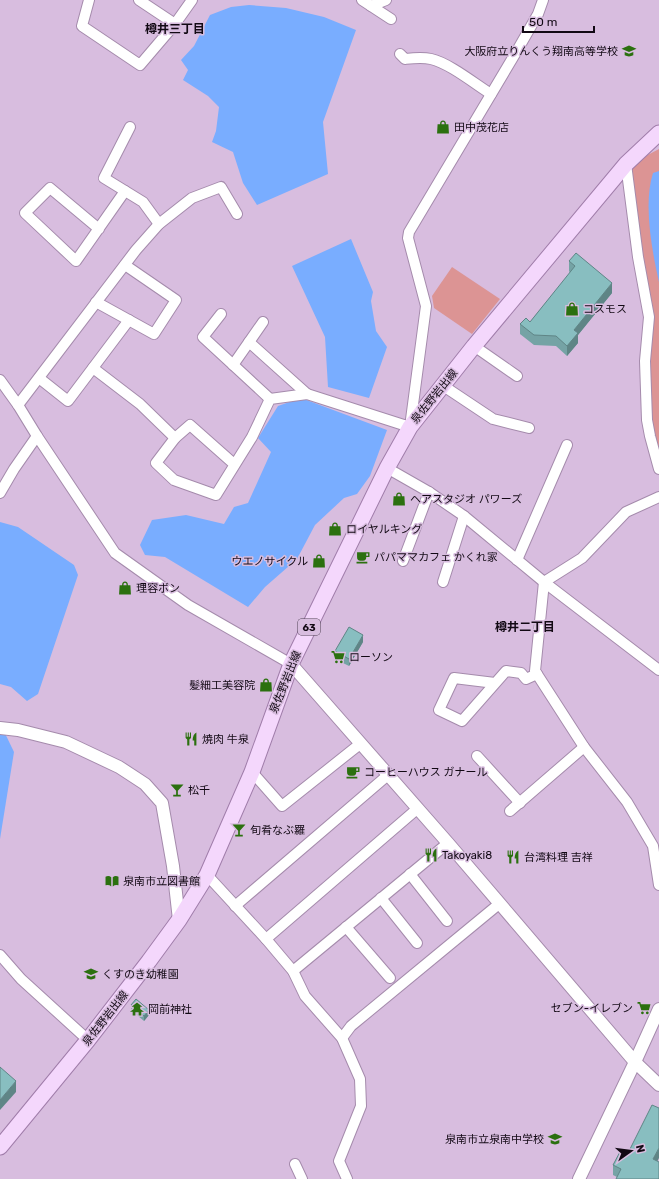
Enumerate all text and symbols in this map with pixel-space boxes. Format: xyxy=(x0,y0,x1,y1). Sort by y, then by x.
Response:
scale bar xyxy=(523,8,594,34)
text: 50 m xyxy=(529,15,557,29)
district label: 樽井三丁目 xyxy=(145,22,205,36)
school or university icon: 大阪府立りんくう翔南高等学校 xyxy=(621,43,637,59)
place label: 大阪府立りんくう翔南高等学校 xyxy=(464,45,618,58)
shop icon: 田中茂花店 xyxy=(435,119,451,135)
place label: 田中茂花店 xyxy=(454,121,509,134)
shop icon: コスモス xyxy=(564,301,580,317)
place label: コスモス xyxy=(583,303,627,316)
street label: 泉佐野岩出線 xyxy=(409,367,460,426)
shop icon: ヘアスタジオ パワーズ xyxy=(391,491,407,507)
place label: ヘアスタジオ パワーズ xyxy=(410,493,522,506)
shop icon: ロイヤルキング xyxy=(327,521,343,537)
place label: ロイヤルキング xyxy=(346,523,422,536)
cafe icon: パパママカフェ かくれ家 xyxy=(355,549,371,565)
place label: パパママカフェ かくれ家 xyxy=(374,551,498,564)
shop icon: ウエノサイクル xyxy=(311,553,327,569)
place label: ウエノサイクル xyxy=(232,555,308,568)
shop icon: 理容ボン xyxy=(117,580,133,596)
place label: 理容ボン xyxy=(136,582,180,595)
road number: 63 xyxy=(298,619,320,635)
district label: 樽井二丁目 xyxy=(495,620,555,634)
street label: 泉佐野岩出線 xyxy=(267,649,304,715)
supermarket icon: ローソン xyxy=(330,649,346,665)
place label: ローソン xyxy=(349,651,393,664)
shop icon: 髪細工美容院 xyxy=(258,677,274,693)
place label: 髪細工美容院 xyxy=(189,679,255,692)
restaurant icon: 焼肉 牛泉 xyxy=(183,731,199,747)
place label: 焼肉 牛泉 xyxy=(202,733,250,746)
cafe icon: コーヒーハウス ガナール xyxy=(345,764,361,780)
place label: コーヒーハウス ガナール xyxy=(364,766,487,779)
bar icon: 松千 xyxy=(169,782,185,798)
place label: 松千 xyxy=(188,784,210,797)
bar icon: 旬肴なぶ羅 xyxy=(231,822,247,838)
place label: 旬肴なぶ羅 xyxy=(250,824,305,837)
restaurant icon: Takoyaki8 xyxy=(423,847,439,863)
place label: Takoyaki8 xyxy=(442,849,492,862)
restaurant icon: 台湾料理 吉祥 xyxy=(505,849,521,865)
place label: 台湾料理 吉祥 xyxy=(524,851,593,864)
library icon: 泉南市立図書館 xyxy=(104,873,120,889)
place label: 泉南市立図書館 xyxy=(123,875,200,888)
school or university icon: くすのき幼稚園 xyxy=(83,966,99,982)
place label: くすのき幼稚園 xyxy=(102,968,179,981)
street label: 泉佐野岩出線 xyxy=(80,988,131,1048)
supermarket icon: セブン-イレブン xyxy=(636,1000,652,1016)
temple icon: 岡前神社 xyxy=(129,1001,145,1017)
place label: セブン-イレブン xyxy=(551,1002,633,1015)
place label: 岡前神社 xyxy=(148,1003,192,1016)
school or university icon: 泉南市立泉南中学校 xyxy=(547,1131,563,1147)
north arrow xyxy=(611,1131,651,1171)
place label: 泉南市立泉南中学校 xyxy=(445,1133,544,1146)
text: N xyxy=(633,1143,648,1154)

